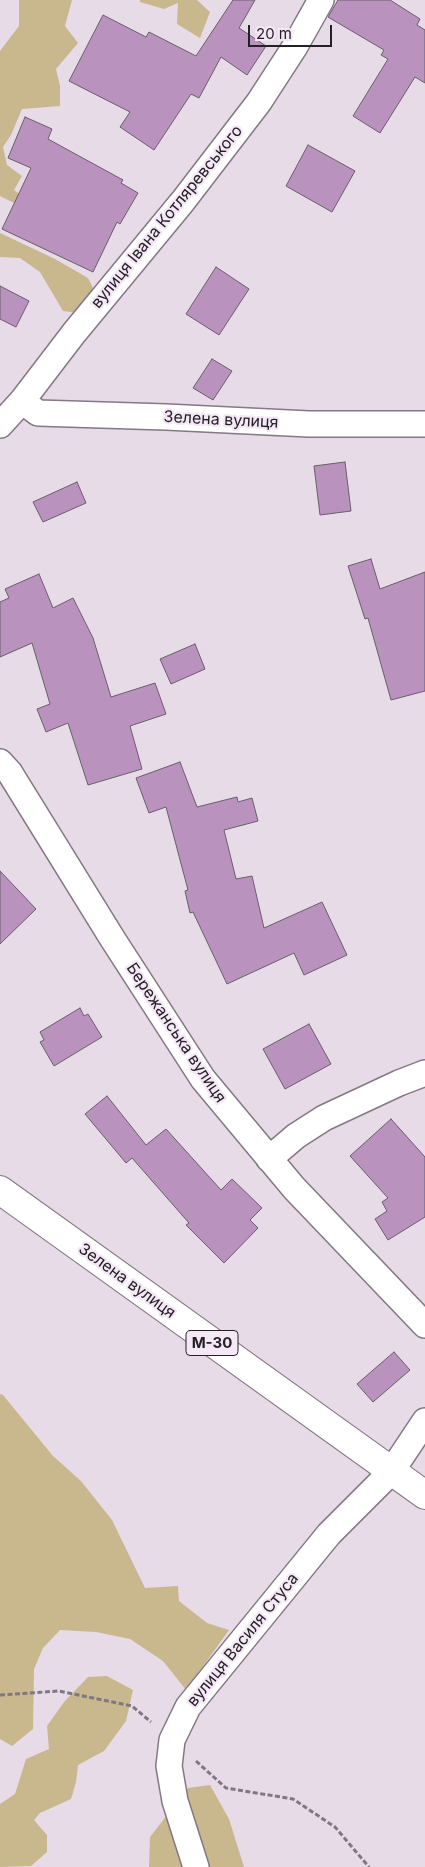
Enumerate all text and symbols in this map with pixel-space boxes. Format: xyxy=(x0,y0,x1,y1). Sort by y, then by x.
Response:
scale bar xyxy=(250,15,334,47)
text: 20 m xyxy=(256,24,292,43)
street label: вулиця Івана Котляревського xyxy=(87,122,247,312)
street label: Зелена вулиця xyxy=(163,407,279,433)
street label: Бережанська вулиця xyxy=(122,959,230,1107)
street label: Зелена вулиця xyxy=(75,1239,179,1323)
road number: М-30 xyxy=(186,1330,238,1356)
street label: вулиця Василя Стуса xyxy=(183,1570,303,1710)

